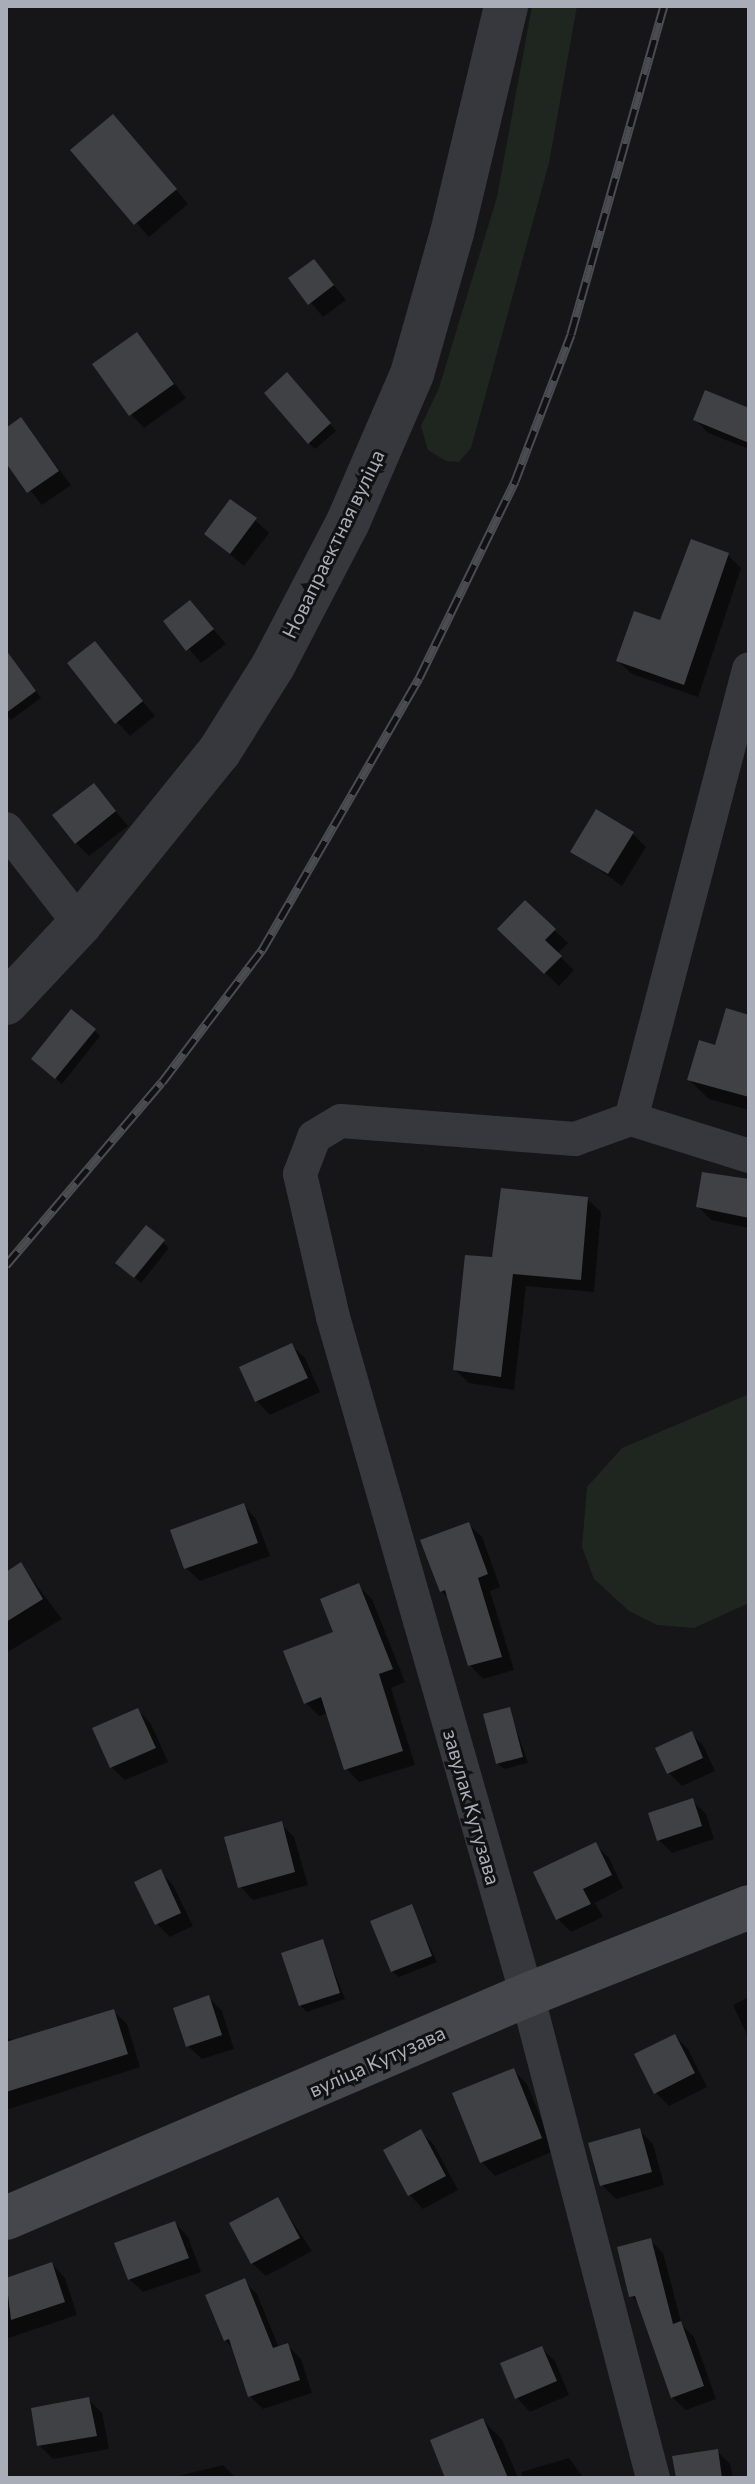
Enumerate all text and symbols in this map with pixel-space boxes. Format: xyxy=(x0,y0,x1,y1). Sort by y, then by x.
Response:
street label: Новапраектная вуліца xyxy=(277,446,389,642)
street label: завулак Кутузава xyxy=(438,1726,506,1888)
street label: вуліца Кутузава xyxy=(305,2020,449,2102)

